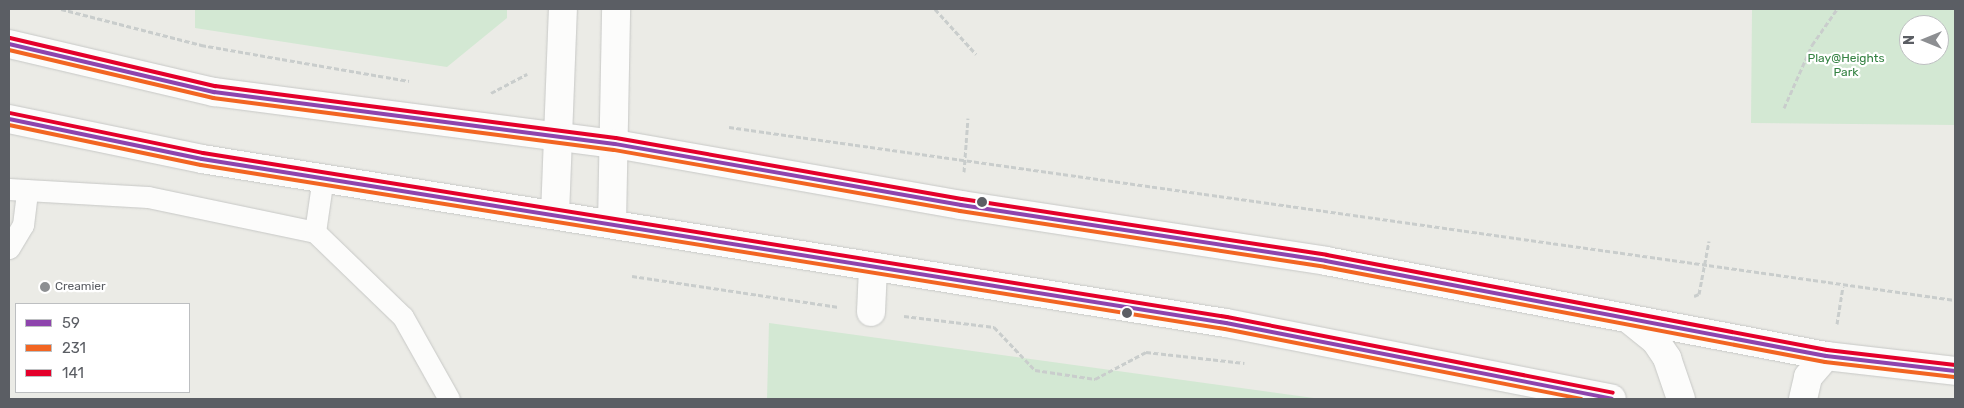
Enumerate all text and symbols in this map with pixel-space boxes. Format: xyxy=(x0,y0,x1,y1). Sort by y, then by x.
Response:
north arrow xyxy=(1899,15,1949,65)
text: N xyxy=(1901,35,1918,45)
park label: Play@Heights Park xyxy=(1807,52,1885,80)
unlabelled marker xyxy=(977,197,987,207)
place label: Creamier xyxy=(55,280,106,294)
marker: Creamier xyxy=(39,281,51,293)
legend xyxy=(15,303,190,393)
unlabelled marker xyxy=(1122,308,1132,318)
text: 59 xyxy=(62,314,80,332)
text: 231 xyxy=(62,339,86,357)
text: 141 xyxy=(62,364,84,382)

